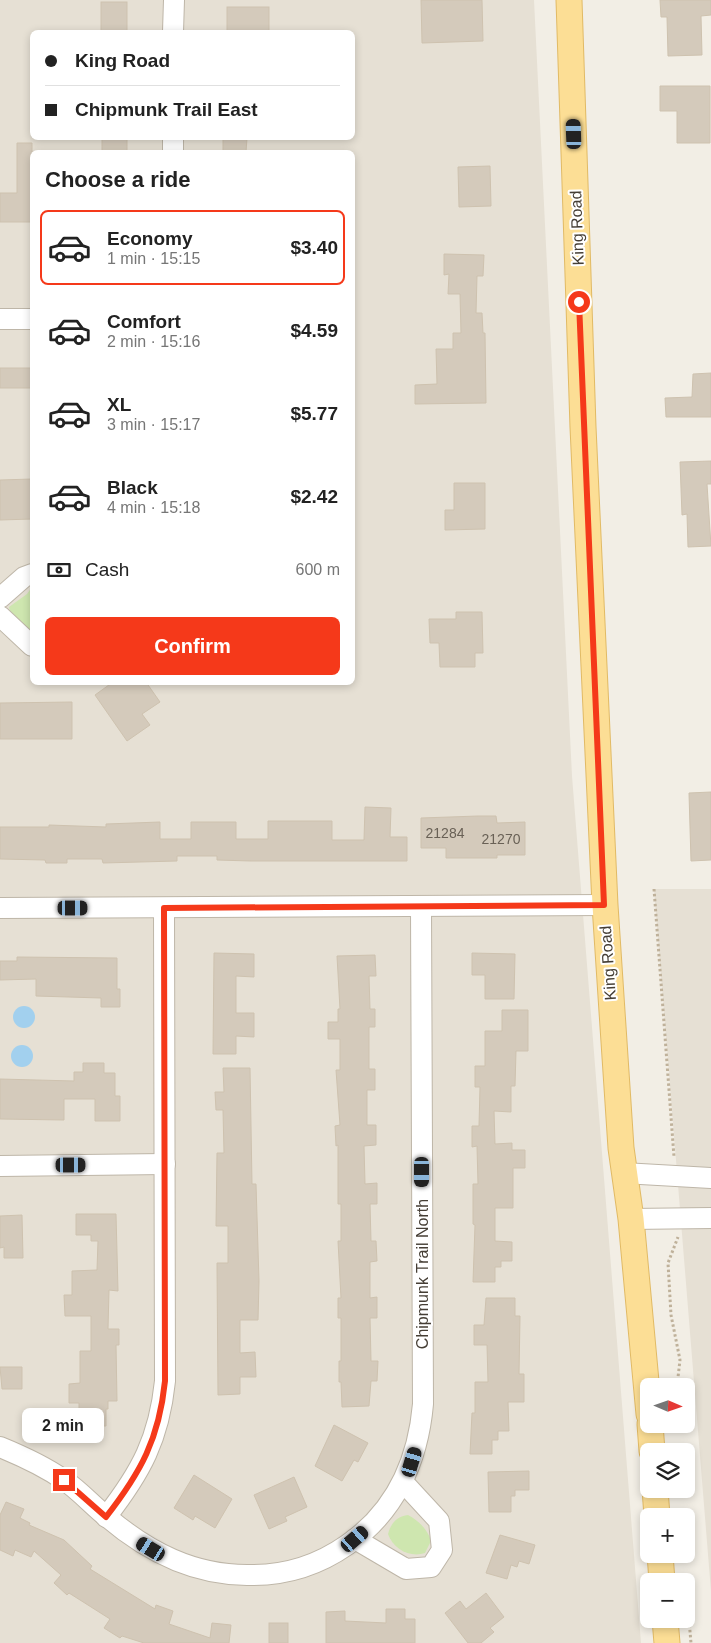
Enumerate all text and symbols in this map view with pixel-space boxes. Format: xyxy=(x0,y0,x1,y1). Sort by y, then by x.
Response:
text: King Road xyxy=(75,50,170,71)
text: Chipmunk Trail East xyxy=(75,99,258,120)
car xyxy=(565,119,582,149)
text: Choose a ride xyxy=(45,167,190,192)
street label: King Road xyxy=(567,190,587,266)
icon: car xyxy=(47,225,92,270)
text: Economy xyxy=(107,228,193,249)
text: $3.40 xyxy=(290,237,338,258)
text: 1 min · 15:15 xyxy=(107,250,200,267)
route start xyxy=(568,291,590,313)
icon: car xyxy=(47,308,92,353)
text: Comfort xyxy=(107,311,181,332)
text: $4.59 xyxy=(290,320,338,341)
text: 2 min · 15:16 xyxy=(107,333,200,350)
icon: car xyxy=(47,391,92,436)
text: XL xyxy=(107,394,131,415)
text: $5.77 xyxy=(290,403,338,424)
text: 3 min · 15:17 xyxy=(107,416,200,433)
icon: car xyxy=(47,474,92,519)
text: Black xyxy=(107,477,158,498)
text: $2.42 xyxy=(290,486,338,507)
text: 4 min · 15:18 xyxy=(107,499,200,516)
icon: cash xyxy=(45,556,73,584)
text: Cash xyxy=(85,559,129,580)
text: 600 m xyxy=(296,561,340,578)
button: Confirm xyxy=(45,617,340,675)
house number: 21284 xyxy=(426,825,465,841)
house number: 21270 xyxy=(482,831,521,847)
car xyxy=(58,901,88,916)
street label: King Road xyxy=(597,925,619,1001)
car xyxy=(414,1157,429,1187)
car xyxy=(56,1158,86,1173)
street label: Chipmunk Trail North xyxy=(414,1199,431,1349)
north arrow xyxy=(640,1378,695,1432)
map controls xyxy=(640,1378,695,1628)
callout: 2 min xyxy=(23,1408,105,1442)
text: 2 min xyxy=(42,1417,84,1434)
button: layers xyxy=(640,1443,695,1498)
car xyxy=(400,1445,423,1479)
route end xyxy=(53,1469,75,1491)
button: + xyxy=(640,1508,695,1563)
car xyxy=(338,1523,371,1555)
car xyxy=(134,1535,167,1563)
button: − xyxy=(640,1573,695,1628)

